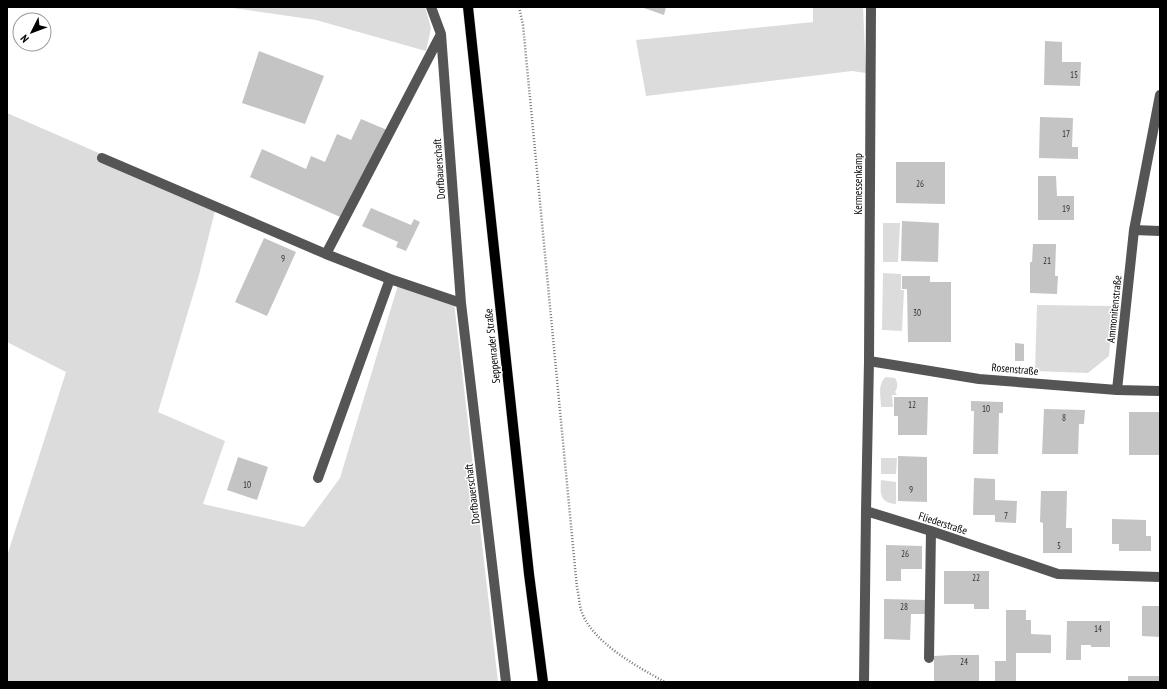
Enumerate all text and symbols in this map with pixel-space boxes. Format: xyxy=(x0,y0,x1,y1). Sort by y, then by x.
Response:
north arrow xyxy=(12,12,52,52)
text: N xyxy=(17,32,32,46)
house number: 15 xyxy=(1070,69,1078,80)
house number: 17 xyxy=(1062,128,1070,139)
street label: Dorfbauerschaft xyxy=(430,138,448,200)
street label: Kermessenkamp xyxy=(851,153,865,215)
house number: 26 xyxy=(916,178,924,189)
house number: 19 xyxy=(1062,203,1070,214)
house number: 9 xyxy=(281,253,285,264)
house number: 21 xyxy=(1043,255,1051,266)
street label: Ammonitenstraße xyxy=(1103,274,1125,343)
street label: Seppenrader Straße xyxy=(481,307,503,384)
house number: 30 xyxy=(913,307,921,318)
street label: Rosenstraße xyxy=(991,360,1039,378)
house number: 12 xyxy=(908,399,916,410)
house number: 10 xyxy=(982,403,990,414)
house number: 8 xyxy=(1062,412,1066,423)
street label: Dorfbauerschaft xyxy=(461,463,483,525)
house number: 10 xyxy=(243,479,251,490)
house number: 9 xyxy=(909,484,913,495)
street label: Fliederstraße xyxy=(917,509,970,538)
house number: 7 xyxy=(1004,510,1008,521)
house number: 5 xyxy=(1057,540,1061,551)
house number: 26 xyxy=(901,548,909,559)
house number: 22 xyxy=(972,572,980,583)
house number: 28 xyxy=(900,601,908,612)
house number: 14 xyxy=(1094,623,1102,634)
house number: 24 xyxy=(960,656,968,667)

